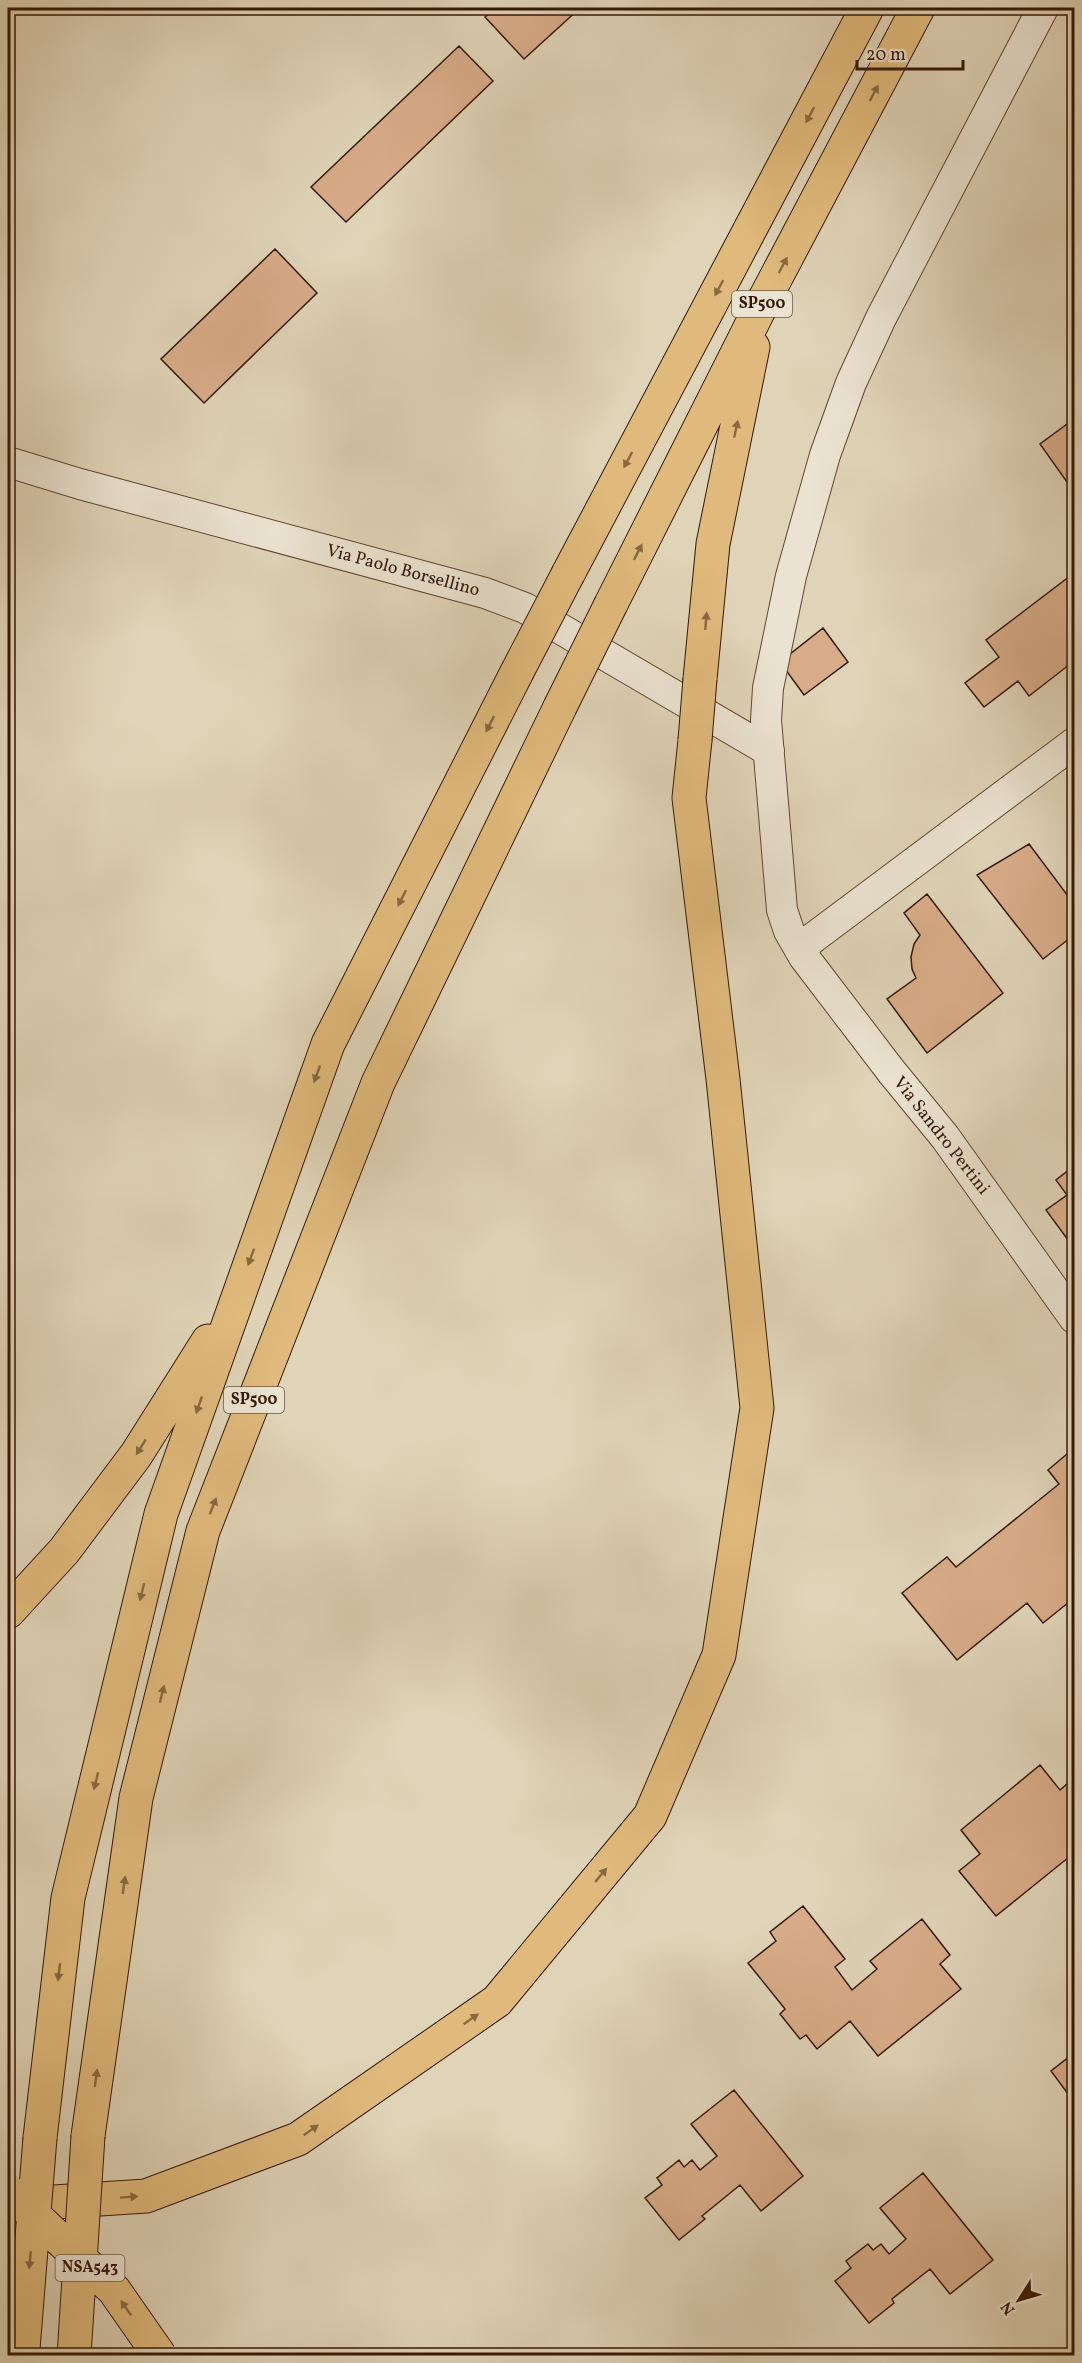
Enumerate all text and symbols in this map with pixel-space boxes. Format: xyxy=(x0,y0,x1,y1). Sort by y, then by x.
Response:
scale bar xyxy=(857,33,964,71)
text: 20 m xyxy=(866,43,906,68)
one-way arrow xyxy=(868,84,878,102)
one-way arrow xyxy=(805,107,815,124)
one-way arrow xyxy=(778,257,788,274)
one-way arrow xyxy=(714,279,724,296)
road number: SP500 xyxy=(732,291,792,317)
one-way arrow xyxy=(732,420,742,438)
one-way arrow xyxy=(623,452,633,469)
street label: Via Paolo Borsellino xyxy=(324,538,482,604)
one-way arrow xyxy=(633,543,642,560)
one-way arrow xyxy=(701,612,711,631)
one-way arrow xyxy=(486,716,495,733)
one-way arrow xyxy=(397,890,407,907)
one-way arrow xyxy=(312,1065,322,1083)
street label: Via Sandro Pertini xyxy=(887,1072,995,1200)
one-way arrow xyxy=(246,1248,256,1266)
road number: SP500 xyxy=(224,1387,284,1413)
one-way arrow xyxy=(193,1396,203,1414)
one-way arrow xyxy=(136,1439,147,1455)
one-way arrow xyxy=(208,1497,218,1515)
one-way arrow xyxy=(136,1582,146,1601)
one-way arrow xyxy=(158,1685,167,1703)
one-way arrow xyxy=(91,1772,101,1790)
one-way arrow xyxy=(594,1868,607,1883)
one-way arrow xyxy=(119,1875,128,1894)
one-way arrow xyxy=(55,1963,64,1982)
one-way arrow xyxy=(463,2014,479,2025)
one-way arrow xyxy=(91,2068,100,2087)
one-way arrow xyxy=(302,2124,318,2136)
one-way arrow xyxy=(119,2192,138,2202)
one-way arrow xyxy=(25,2250,35,2269)
road number: NSA543 xyxy=(56,2255,124,2281)
north arrow xyxy=(989,2270,1049,2330)
text: N xyxy=(996,2296,1021,2319)
one-way arrow xyxy=(120,2300,132,2316)

